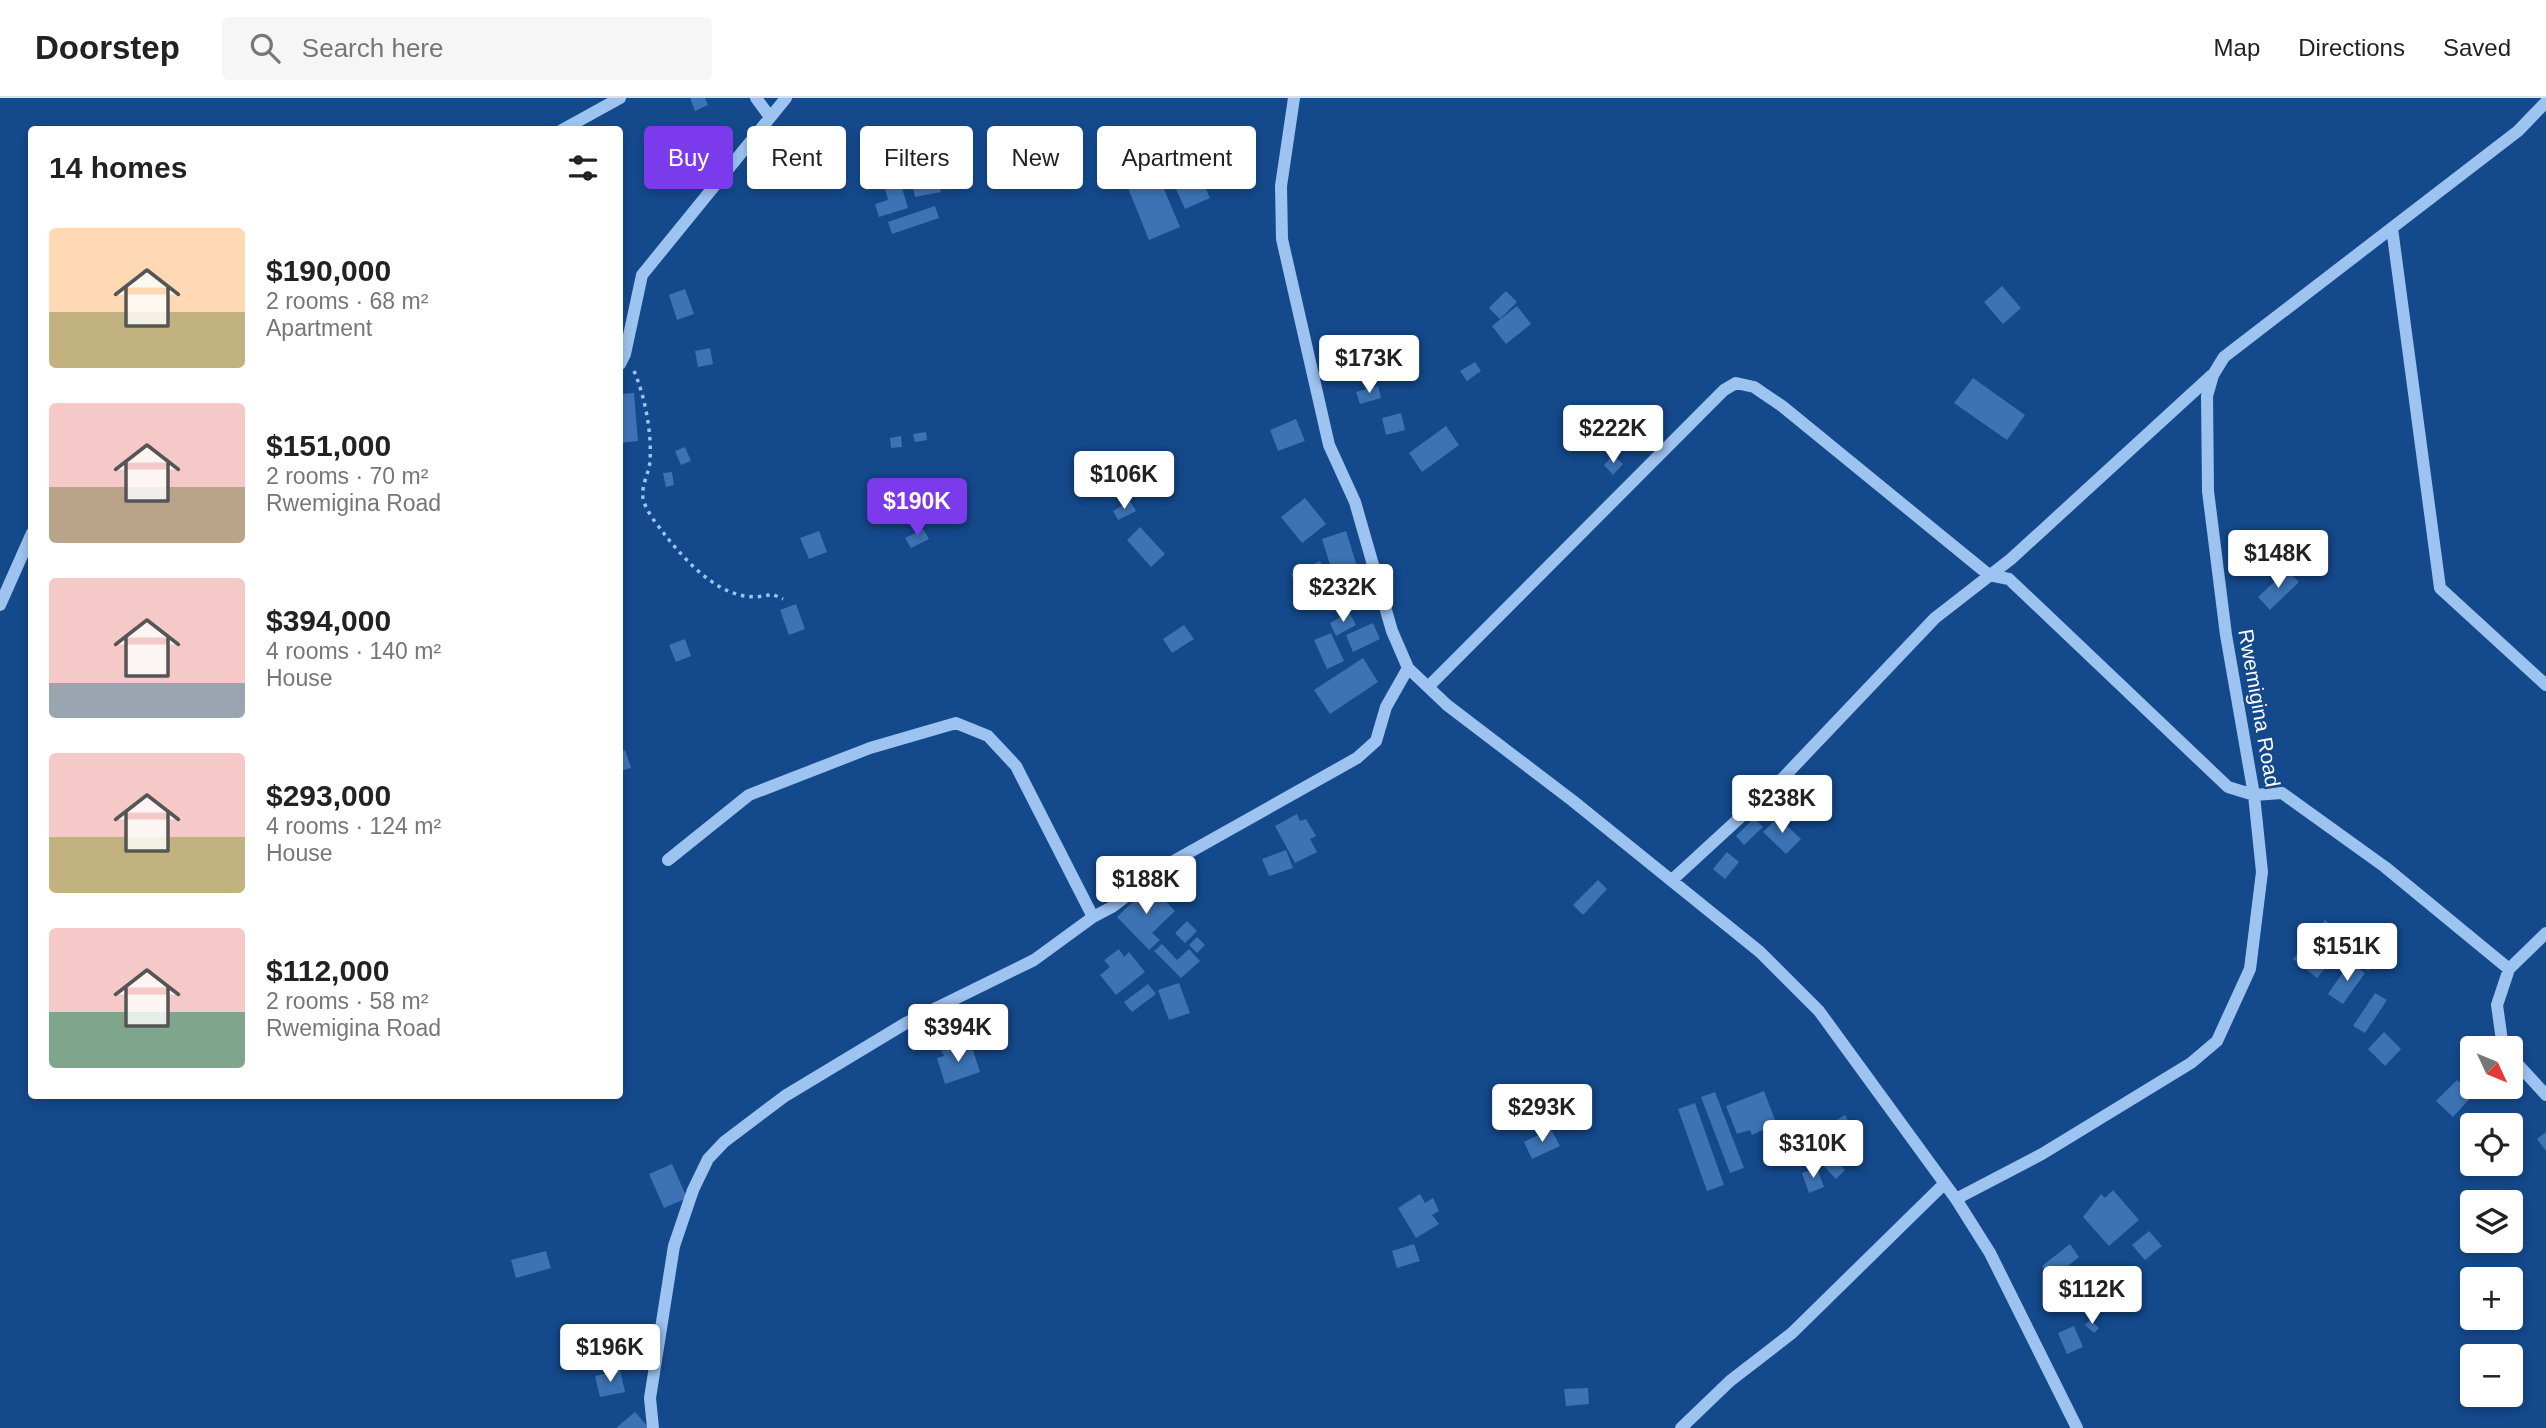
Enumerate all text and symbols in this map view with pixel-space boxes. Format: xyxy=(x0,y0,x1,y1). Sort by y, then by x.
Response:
search box xyxy=(222,17,712,80)
text: Doorstep xyxy=(35,29,180,66)
icon: search xyxy=(246,29,284,67)
text: Search here xyxy=(302,33,444,63)
text: Map xyxy=(2214,34,2260,61)
text: Directions xyxy=(2298,34,2405,61)
text: Saved xyxy=(2443,34,2511,61)
chip: Buy xyxy=(644,126,733,189)
chip: Rent xyxy=(747,126,846,189)
chip: Filters xyxy=(860,126,973,189)
chip: New xyxy=(987,126,1083,189)
chip: Apartment xyxy=(1097,126,1256,189)
icon: filters xyxy=(564,149,602,187)
text: 14 homes xyxy=(49,151,187,184)
text: $190,000 xyxy=(266,254,391,287)
icon: home xyxy=(105,256,189,340)
text: 2 rooms · 68 m² xyxy=(266,288,428,314)
text: Apartment xyxy=(266,315,372,341)
pin: $173K xyxy=(1320,336,1418,395)
text: $173K xyxy=(1335,345,1403,371)
pin: $222K xyxy=(1564,406,1662,465)
text: $222K xyxy=(1579,415,1647,441)
text: $151,000 xyxy=(266,429,391,462)
icon: home xyxy=(105,431,189,515)
pin: $106K xyxy=(1075,452,1173,511)
text: $106K xyxy=(1090,461,1158,487)
text: 2 rooms · 70 m² xyxy=(266,463,428,489)
pin: $190K xyxy=(868,478,966,538)
text: $190K xyxy=(883,488,951,514)
text: Rwemigina Road xyxy=(266,490,441,516)
pin: $148K xyxy=(2229,531,2327,590)
text: $148K xyxy=(2244,540,2312,566)
pin: $232K xyxy=(1294,564,1392,624)
text: $232K xyxy=(1309,574,1377,600)
text: $394,000 xyxy=(266,604,391,637)
icon: home xyxy=(105,606,189,690)
street label: Rwemigina Road xyxy=(2234,627,2285,789)
text: 4 rooms · 140 m² xyxy=(266,638,441,664)
text: House xyxy=(266,665,332,691)
pin: $238K xyxy=(1733,776,1831,835)
text: $293,000 xyxy=(266,779,391,812)
icon: home xyxy=(105,781,189,865)
text: $238K xyxy=(1748,785,1816,811)
text: 4 rooms · 124 m² xyxy=(266,813,441,839)
text: House xyxy=(266,840,332,866)
pin: $188K xyxy=(1097,856,1195,916)
text: $188K xyxy=(1112,866,1180,892)
pin: $151K xyxy=(2298,924,2396,983)
text: $151K xyxy=(2313,933,2381,959)
text: $112,000 xyxy=(266,954,389,987)
icon: home xyxy=(105,956,189,1040)
text: 2 rooms · 58 m² xyxy=(266,988,428,1014)
pin: $394K xyxy=(909,1004,1007,1064)
text: $394K xyxy=(924,1014,992,1040)
text: Rwemigina Road xyxy=(266,1015,441,1041)
north arrow xyxy=(2460,1036,2524,1099)
map controls xyxy=(2460,1036,2523,1407)
pin: $293K xyxy=(1493,1084,1591,1144)
text: $293K xyxy=(1508,1094,1576,1120)
button: locate xyxy=(2460,1113,2523,1176)
pin: $310K xyxy=(1764,1121,1862,1180)
text: $310K xyxy=(1779,1130,1847,1156)
button: layers xyxy=(2460,1190,2523,1253)
pin: $112K xyxy=(2043,1266,2141,1326)
button: + xyxy=(2460,1267,2523,1330)
text: $112K xyxy=(2059,1276,2125,1302)
pin: $196K xyxy=(561,1324,659,1384)
text: $196K xyxy=(576,1334,644,1360)
button: − xyxy=(2460,1344,2523,1407)

